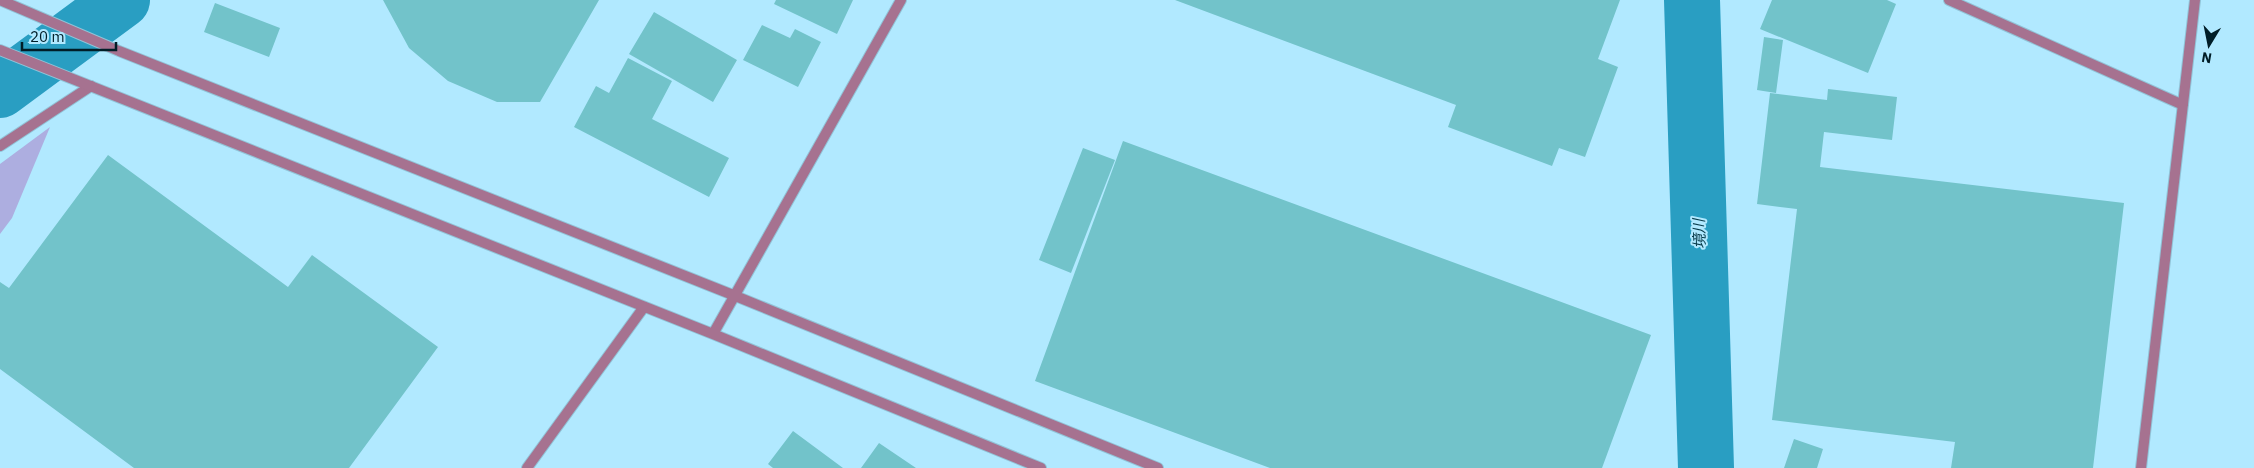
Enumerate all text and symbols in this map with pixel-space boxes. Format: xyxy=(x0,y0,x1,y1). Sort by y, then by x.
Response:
scale bar xyxy=(22,20,116,52)
north arrow xyxy=(2184,20,2234,70)
text: 20 m xyxy=(30,27,65,46)
text: N xyxy=(2200,48,2213,68)
water label: 境川 xyxy=(1689,217,1709,249)

